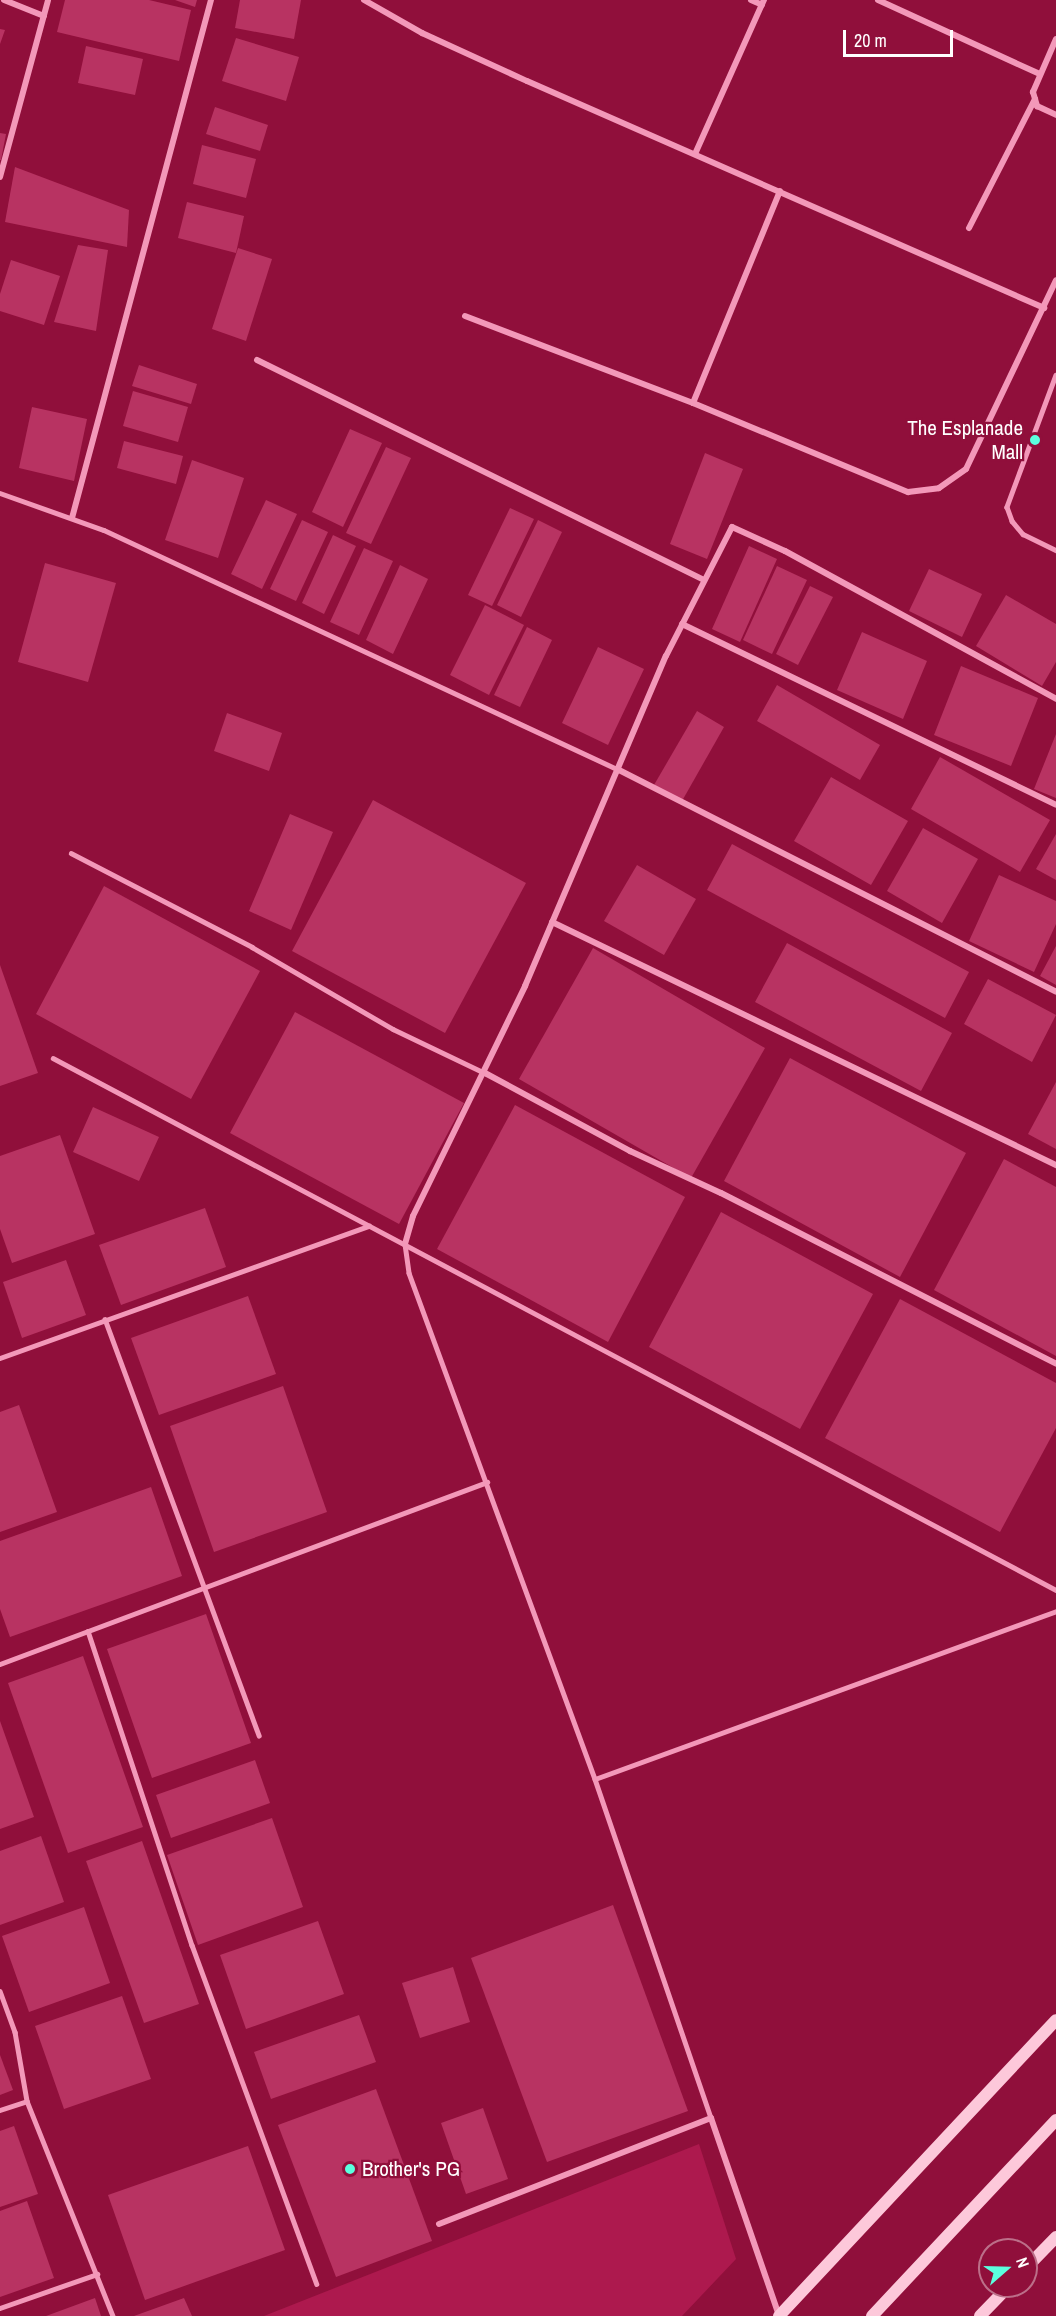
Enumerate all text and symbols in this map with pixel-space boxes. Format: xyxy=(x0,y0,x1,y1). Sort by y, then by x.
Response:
scale bar xyxy=(846,18,956,56)
text: 20 m xyxy=(854,28,887,53)
place label: The Esplanade Mall xyxy=(907,415,1023,465)
marker: The Esplanade Mall xyxy=(1028,433,1042,447)
place label: Brother's PG xyxy=(362,2156,460,2182)
marker: Brother's PG xyxy=(343,2162,357,2176)
north arrow xyxy=(978,2238,1038,2298)
text: N xyxy=(1011,2254,1035,2271)

